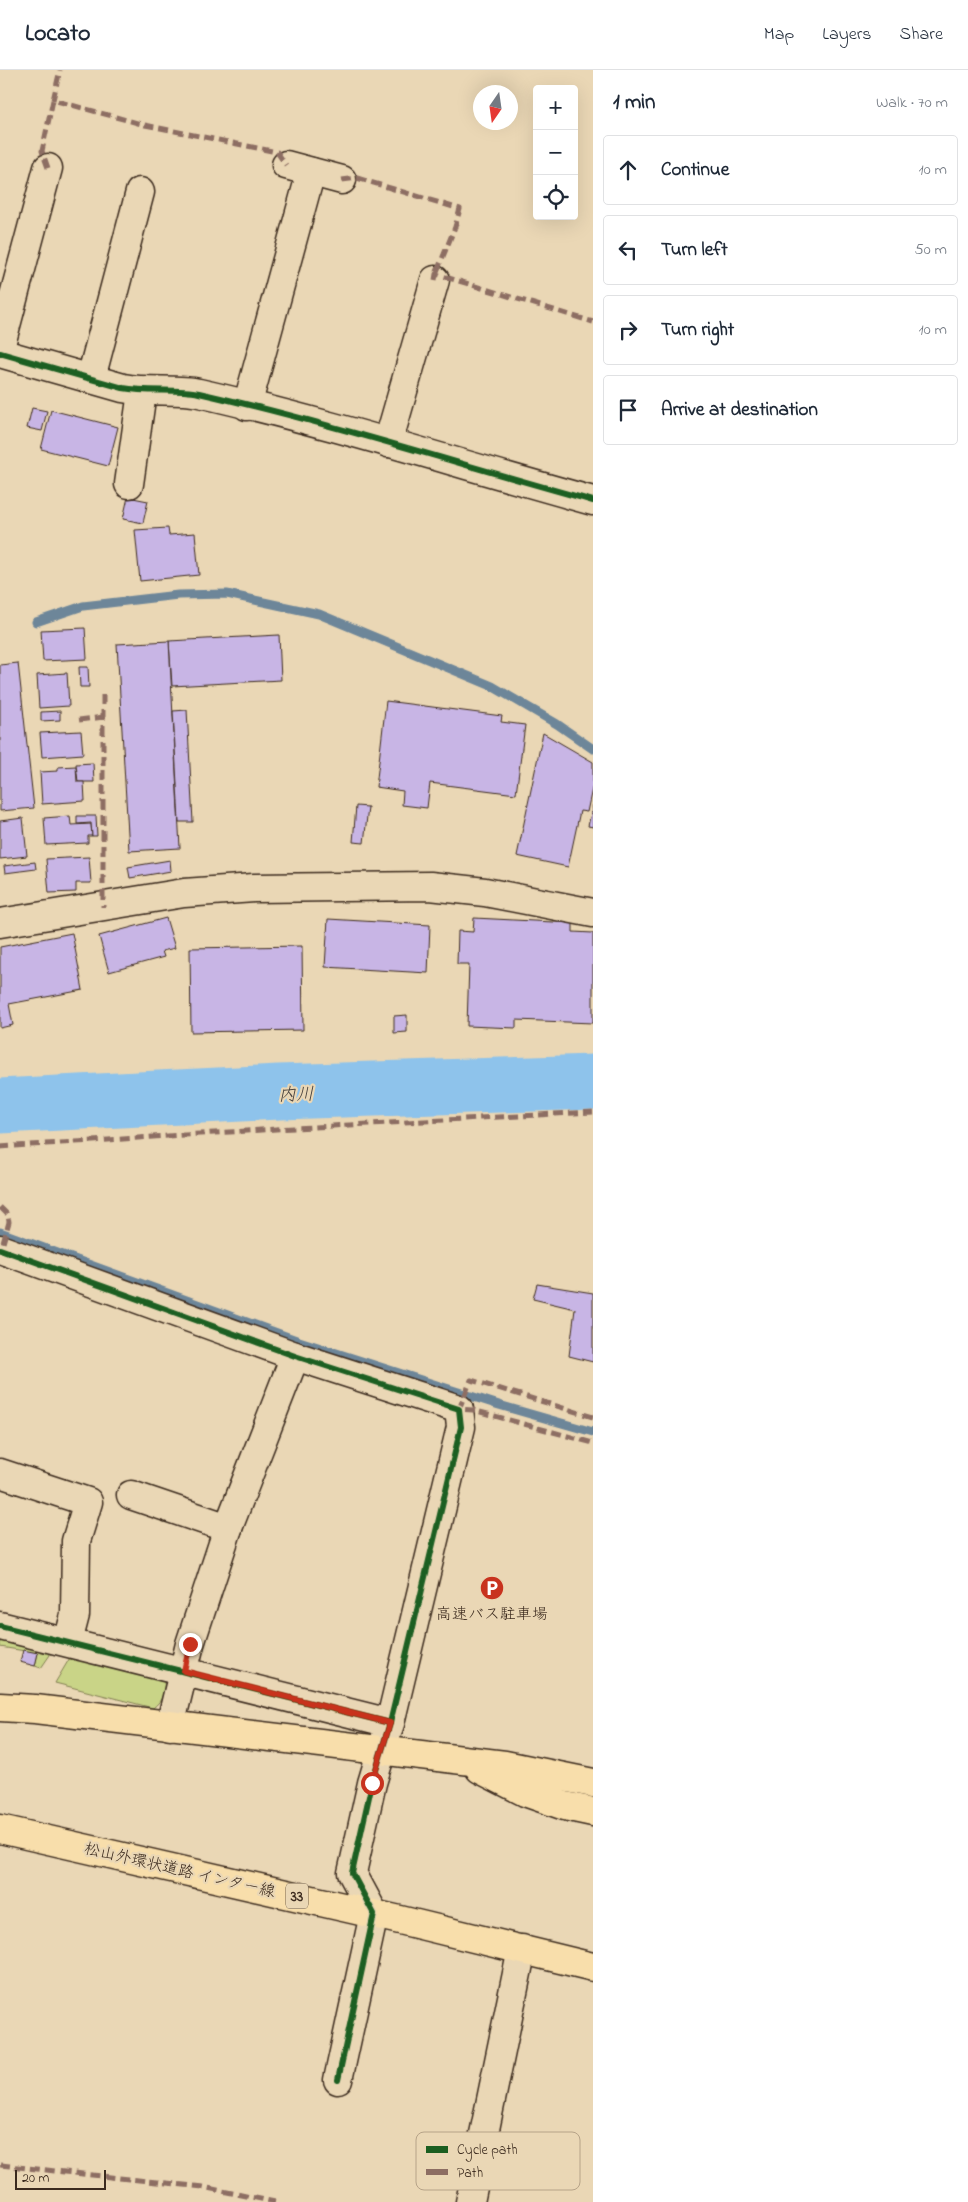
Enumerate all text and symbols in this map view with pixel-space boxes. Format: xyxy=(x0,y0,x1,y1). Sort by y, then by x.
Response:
text: Locato xyxy=(25,17,91,52)
text: Map xyxy=(764,22,794,48)
text: Layers xyxy=(822,22,872,48)
text: Share xyxy=(900,22,943,48)
north arrow xyxy=(473,85,518,130)
map controls xyxy=(533,85,578,220)
button: + xyxy=(533,85,578,130)
text: 1 min xyxy=(613,88,655,118)
text: Walk · 70 m xyxy=(876,91,948,115)
button: − xyxy=(533,130,578,175)
icon: ahead xyxy=(614,156,642,184)
text: Continue xyxy=(661,157,729,184)
text: 10 m xyxy=(919,158,947,182)
button: locate xyxy=(533,175,578,220)
icon: left xyxy=(614,236,642,264)
text: Turn left xyxy=(661,237,728,264)
text: 50 m xyxy=(915,238,947,262)
icon: right xyxy=(614,316,642,344)
text: Turn right xyxy=(661,317,734,344)
text: 10 m xyxy=(919,318,947,342)
icon: arrive xyxy=(614,396,642,424)
text: Arrive at destination xyxy=(661,397,818,424)
water label: 内川 xyxy=(278,1082,315,1110)
parking icon: 高速バス駐車場 xyxy=(479,1575,505,1601)
place label: 高速バス駐車場 xyxy=(436,1603,548,1627)
route end xyxy=(179,1633,202,1656)
route start xyxy=(361,1772,384,1795)
street label: 松山外環状道路 インター線 xyxy=(82,1837,277,1905)
road number: 33 xyxy=(286,1884,308,1908)
legend xyxy=(416,2132,580,2190)
text: Cycle path xyxy=(457,2140,518,2162)
text: Path xyxy=(457,2163,483,2184)
scale bar xyxy=(15,2167,106,2190)
text: 20 m xyxy=(22,2168,49,2189)

